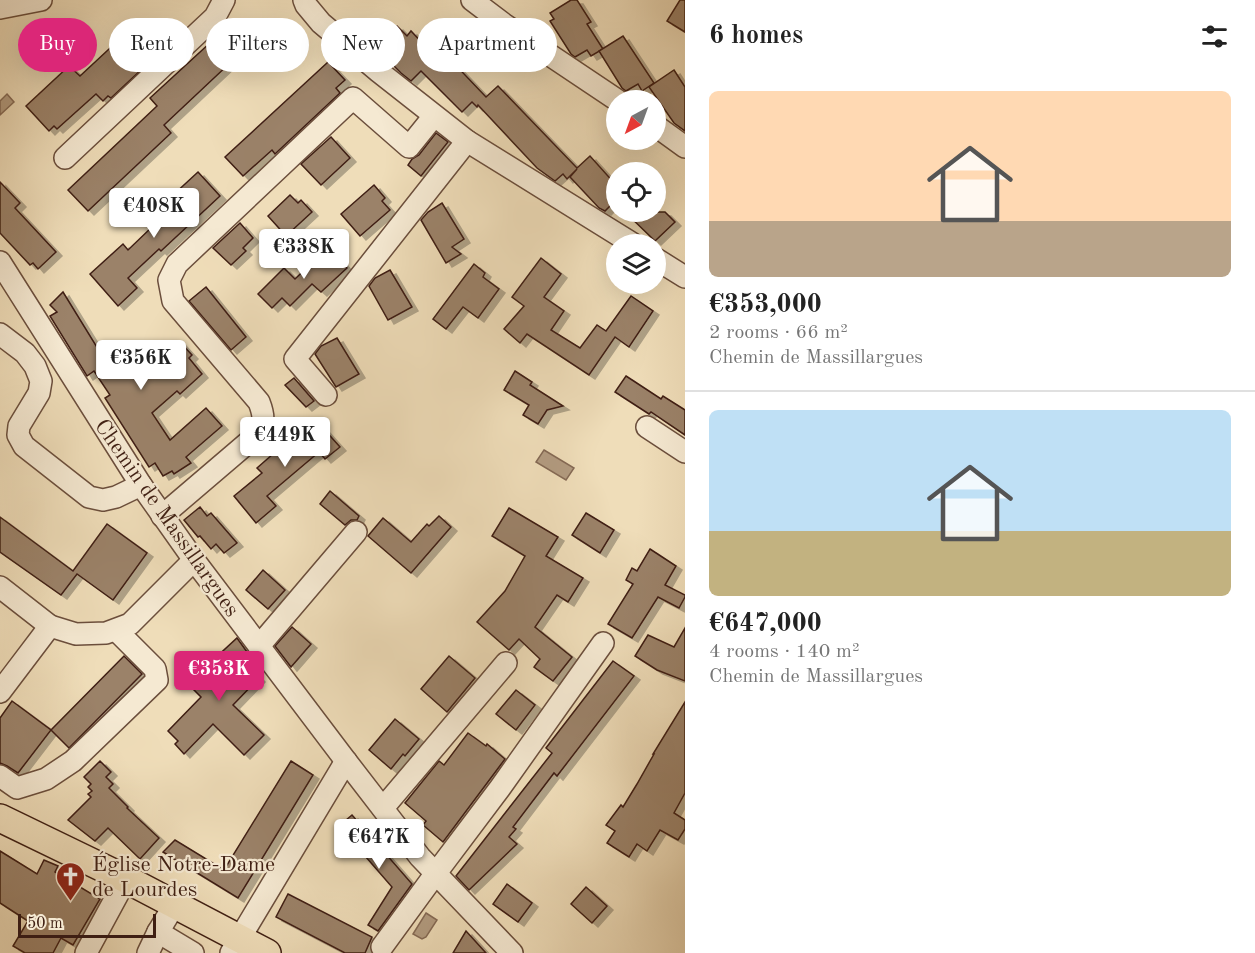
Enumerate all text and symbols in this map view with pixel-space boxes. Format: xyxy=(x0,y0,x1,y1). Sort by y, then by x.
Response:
chip: Buy xyxy=(18,18,97,72)
chip: Rent xyxy=(109,18,194,72)
chip: Filters xyxy=(206,18,309,72)
chip: New xyxy=(321,18,405,72)
chip: Apartment xyxy=(417,18,557,72)
icon: filters xyxy=(1198,20,1231,53)
text: 6 homes xyxy=(709,23,803,49)
north arrow xyxy=(606,90,666,150)
map controls xyxy=(606,90,666,294)
icon: home xyxy=(916,130,1024,238)
button: locate xyxy=(606,162,666,222)
pin: €408K xyxy=(112,188,196,239)
text: €408K xyxy=(123,197,185,217)
pin: €338K xyxy=(262,229,346,280)
button: layers xyxy=(606,234,666,294)
text: €338K xyxy=(273,238,335,258)
text: €353,000 xyxy=(709,292,822,318)
text: 2 rooms · 66 m² xyxy=(709,323,848,343)
pin: €356K xyxy=(99,340,183,391)
text: Chemin de Massillargues xyxy=(709,348,923,368)
text: €356K xyxy=(110,349,172,369)
street label: Chemin de Massillargues xyxy=(90,415,243,621)
pin: €449K xyxy=(243,417,327,468)
text: €449K xyxy=(254,426,316,446)
icon: home xyxy=(916,449,1024,557)
text: €647,000 xyxy=(709,611,822,637)
text: 4 rooms · 140 m² xyxy=(709,642,859,662)
pin: €353K xyxy=(177,651,261,702)
text: €353K xyxy=(188,660,250,680)
text: Chemin de Massillargues xyxy=(709,667,923,687)
pin: €647K xyxy=(337,819,421,870)
text: €647K xyxy=(348,828,410,848)
place label: Église Notre-Dame de Lourdes xyxy=(92,851,275,901)
church icon: Église Notre-Dame de Lourdes xyxy=(55,860,87,902)
scale bar xyxy=(18,911,156,938)
text: 50 m xyxy=(27,916,63,932)

